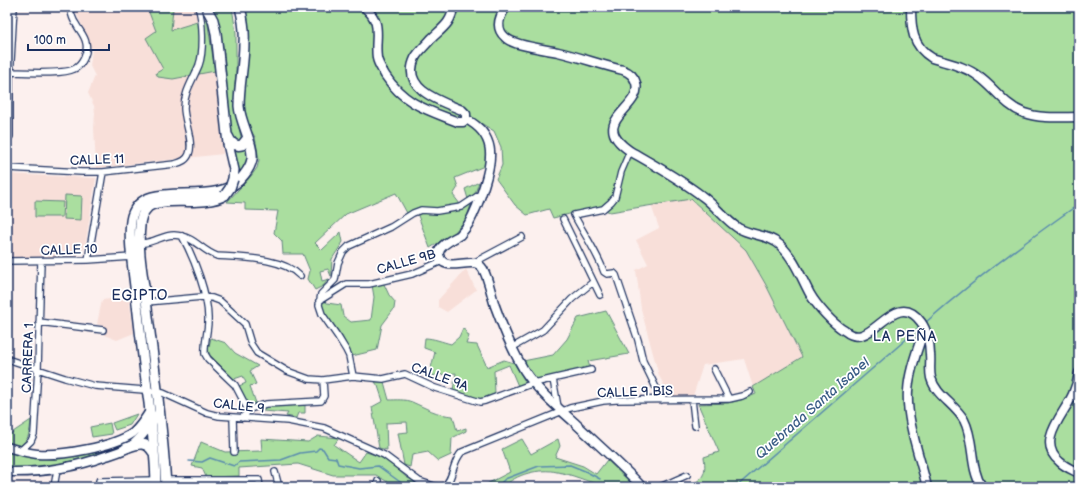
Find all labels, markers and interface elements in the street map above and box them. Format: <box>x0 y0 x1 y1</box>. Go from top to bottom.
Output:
scale bar <box>28 26 109 52</box>
text: 100 m <box>34 33 66 48</box>
street label: CALLE 11 <box>70 151 124 169</box>
street label: CALLE 10 <box>40 241 98 259</box>
street label: CALLE 9B <box>375 246 438 278</box>
district label: EGIPTO <box>112 287 168 304</box>
street label: CARRERA 1 <box>19 323 37 393</box>
district label: LA PEÑA <box>873 327 937 345</box>
water label: Quebrada Santa Isabel <box>752 354 874 463</box>
street label: CALLE 9A <box>409 359 470 395</box>
street label: CALLE 9 BIS <box>597 383 673 401</box>
street label: CALLE 9 <box>212 395 265 417</box>

